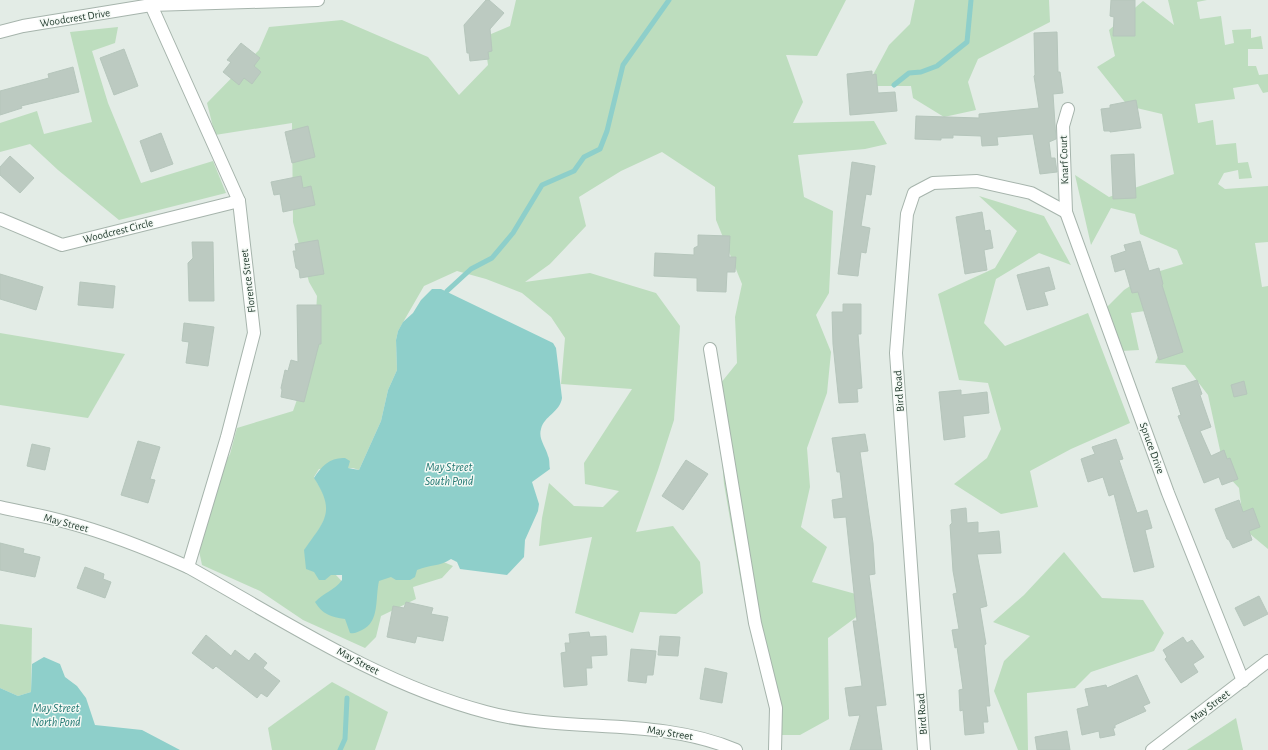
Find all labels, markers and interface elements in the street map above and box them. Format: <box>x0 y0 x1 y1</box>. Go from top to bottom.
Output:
street label: Woodcrest Drive <box>39 7 111 29</box>
street label: Knarf Court <box>1058 135 1070 185</box>
street label: Woodcrest Circle <box>82 217 154 245</box>
street label: Florence Street <box>239 248 257 313</box>
street label: Bird Road <box>892 370 906 412</box>
street label: Spruce Drive <box>1138 421 1166 475</box>
water label: May Street South Pond <box>425 461 474 487</box>
street label: May Street <box>42 512 90 534</box>
street label: May Street <box>335 645 381 677</box>
street label: May Street <box>1188 687 1232 724</box>
street label: Bird Road <box>915 693 929 735</box>
water label: May Street North Pond <box>31 702 81 728</box>
street label: May Street <box>646 724 694 742</box>

